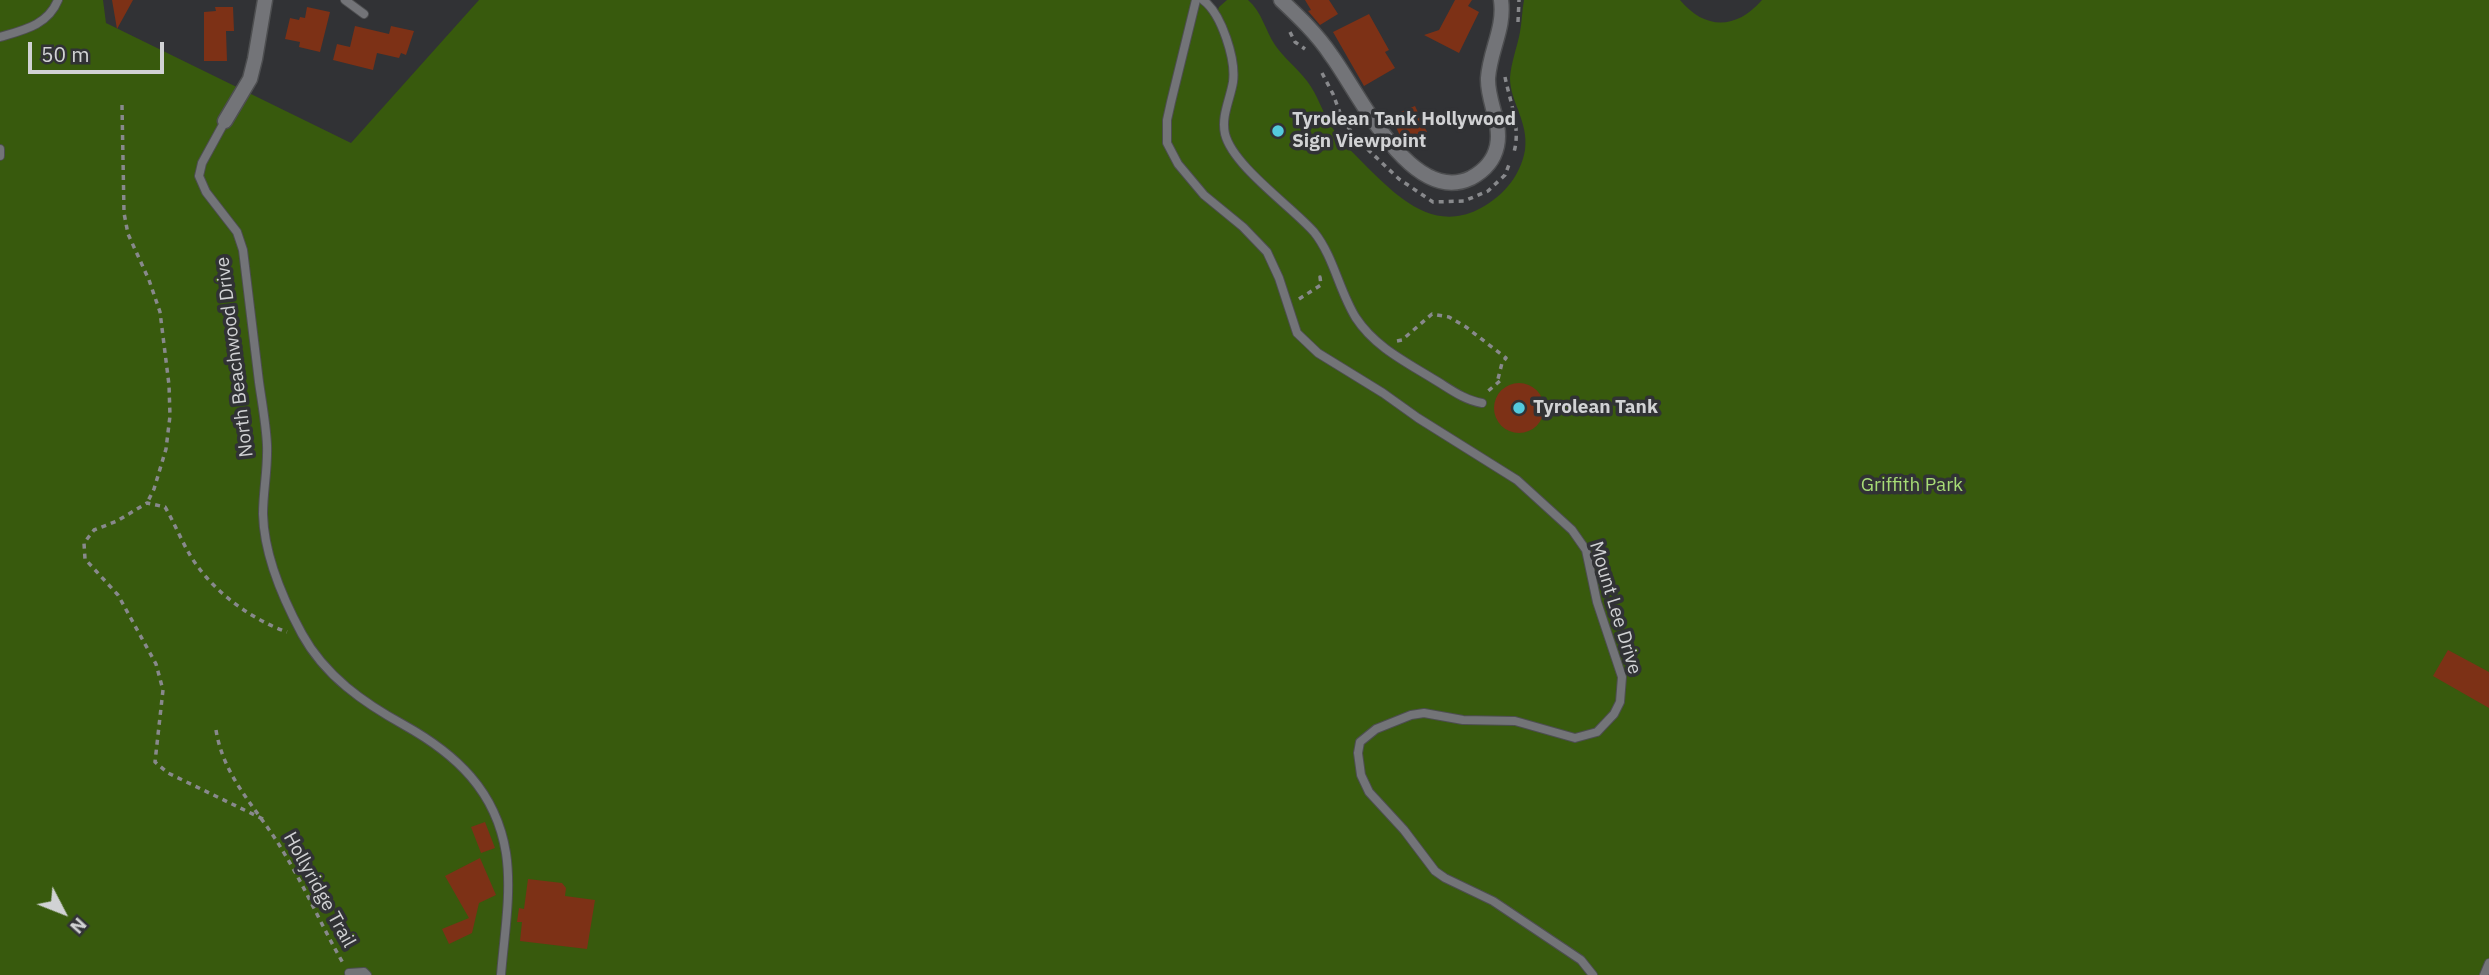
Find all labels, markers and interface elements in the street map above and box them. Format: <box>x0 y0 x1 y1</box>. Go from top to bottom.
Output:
scale bar <box>32 28 168 72</box>
text: 50 m <box>41 40 90 68</box>
place label: Tyrolean Tank Hollywood Sign Viewpoint <box>1292 109 1516 153</box>
marker: Tyrolean Tank Hollywood Sign Viewpoint <box>1270 123 1286 139</box>
street label: North Beachwood Drive <box>211 256 259 458</box>
place label: Tyrolean Tank <box>1533 397 1658 419</box>
marker: Tyrolean Tank <box>1511 400 1527 416</box>
park label: Griffith Park <box>1861 475 1963 497</box>
street label: Mount Lee Drive <box>1584 539 1646 677</box>
street label: Hollyridge Trail <box>278 828 360 952</box>
north arrow <box>28 877 98 947</box>
text: N <box>65 913 92 939</box>

